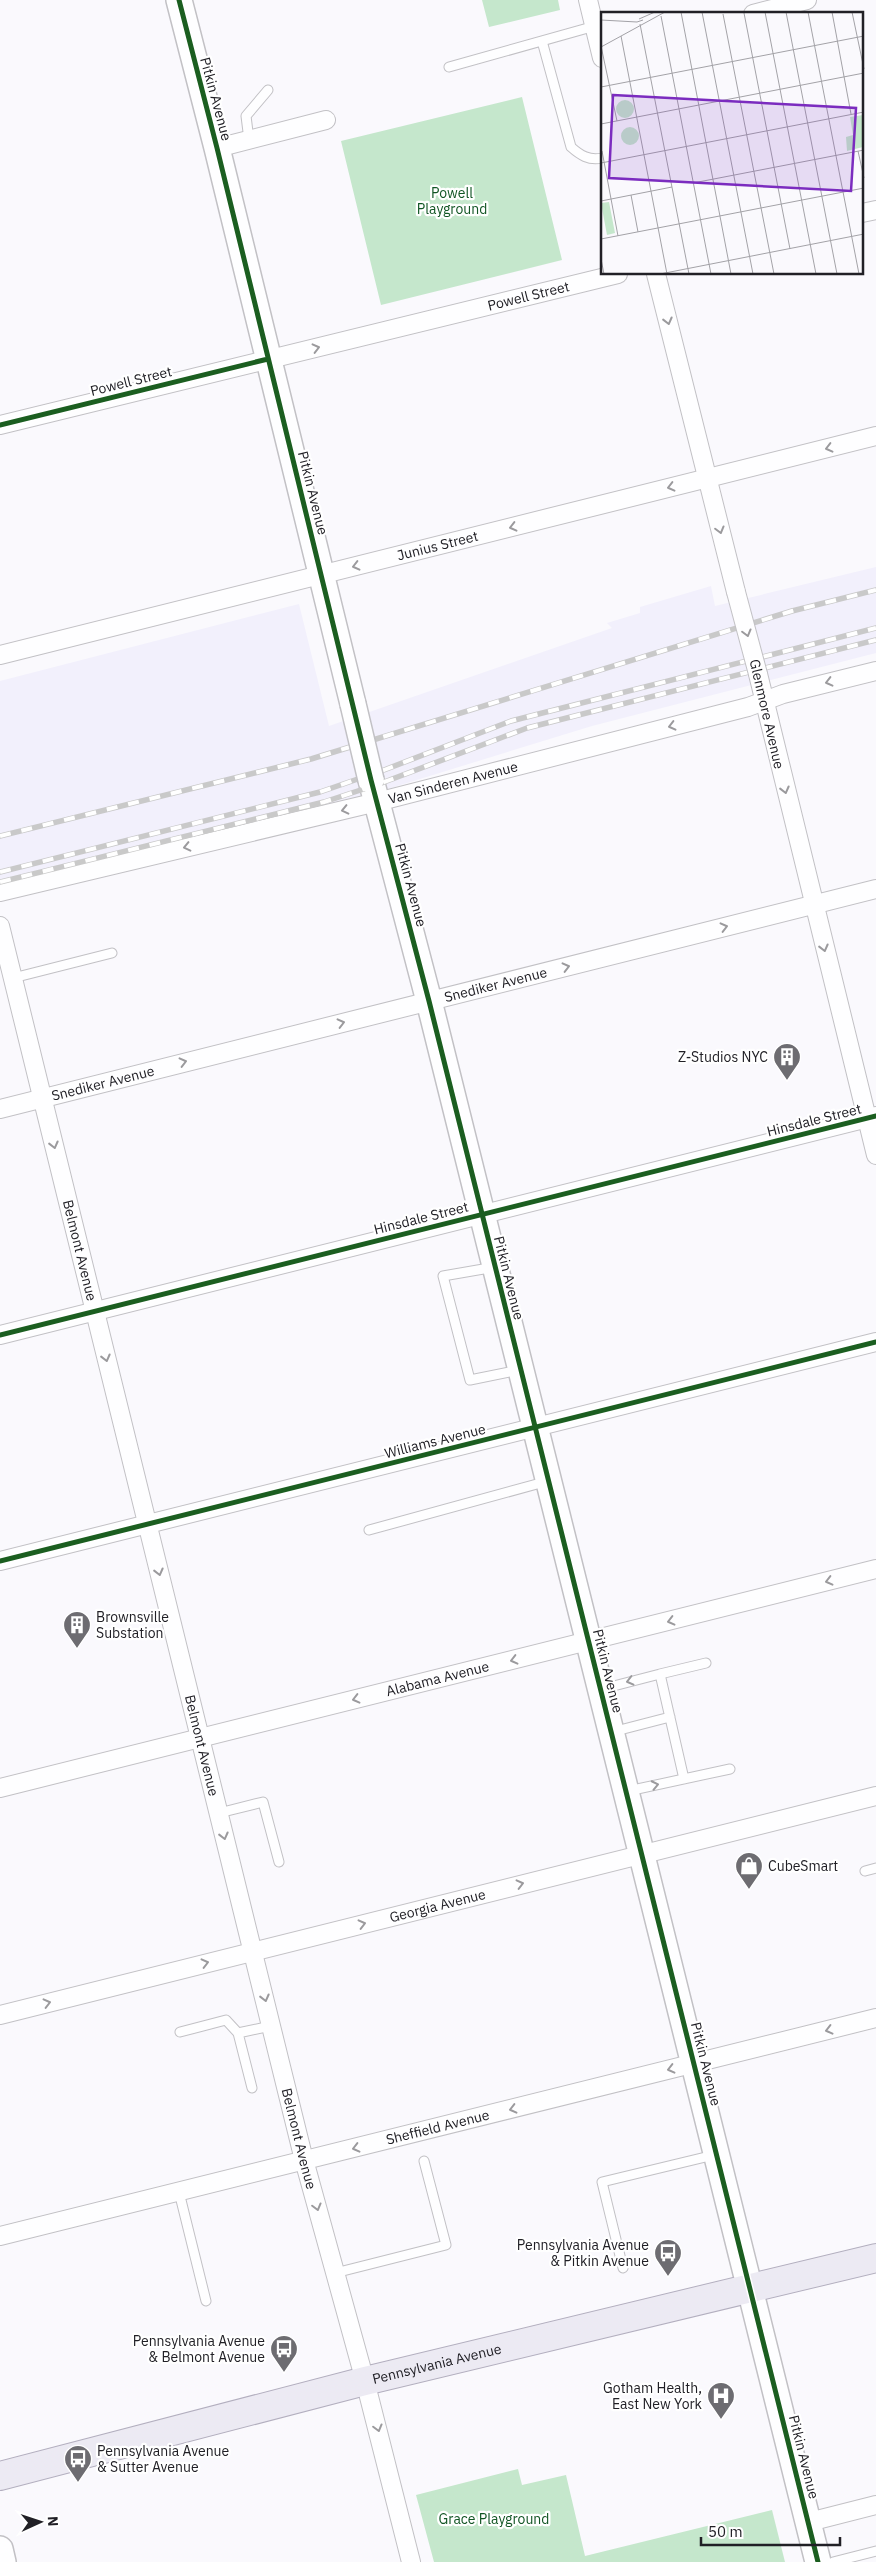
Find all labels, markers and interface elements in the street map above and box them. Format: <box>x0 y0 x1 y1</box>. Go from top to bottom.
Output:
inset map <box>601 12 864 275</box>
street label: Pitkin Avenue <box>196 55 236 143</box>
park label: Powell Playground <box>417 184 487 218</box>
street label: Powell Street <box>486 277 571 315</box>
one-way arrow <box>662 317 673 326</box>
one-way arrow <box>311 343 320 354</box>
street label: Powell Street <box>88 362 174 400</box>
one-way arrow <box>825 442 833 452</box>
street label: Pitkin Avenue <box>294 449 332 537</box>
one-way arrow <box>667 481 676 492</box>
one-way arrow <box>509 521 518 532</box>
one-way arrow <box>714 525 725 534</box>
street label: Junius Street <box>395 527 480 564</box>
one-way arrow <box>351 560 360 571</box>
one-way arrow <box>741 629 752 638</box>
street label: Glenmore Avenue <box>746 657 788 771</box>
one-way arrow <box>825 677 833 687</box>
one-way arrow <box>668 720 677 731</box>
street label: Van Sinderen Avenue <box>386 757 520 808</box>
one-way arrow <box>779 785 790 794</box>
one-way arrow <box>342 804 350 814</box>
one-way arrow <box>183 841 192 852</box>
street label: Pitkin Avenue <box>391 841 431 929</box>
one-way arrow <box>719 922 728 933</box>
one-way arrow <box>818 943 829 952</box>
one-way arrow <box>562 962 570 972</box>
street label: Snediker Avenue <box>442 963 549 1006</box>
one-way arrow <box>336 1018 345 1029</box>
building icon: Z-Studios NYC <box>772 1042 802 1081</box>
place label: Z-Studios NYC <box>678 1048 768 1066</box>
one-way arrow <box>178 1057 187 1068</box>
street label: Snediker Avenue <box>49 1062 156 1105</box>
street label: Hinsdale Street <box>765 1100 863 1140</box>
one-way arrow <box>48 1140 59 1149</box>
street label: Belmont Avenue <box>59 1198 101 1303</box>
street label: Hinsdale Street <box>372 1198 470 1238</box>
street label: Pitkin Avenue <box>490 1234 528 1322</box>
one-way arrow <box>101 1354 111 1362</box>
street label: Williams Avenue <box>383 1420 488 1462</box>
one-way arrow <box>153 1567 164 1576</box>
one-way arrow <box>824 1575 833 1586</box>
place label: Brownsville Substation <box>96 1608 169 1642</box>
building icon: Brownsville Substation <box>62 1610 92 1649</box>
one-way arrow <box>667 1615 676 1626</box>
street label: Pitkin Avenue <box>589 1627 627 1715</box>
one-way arrow <box>509 1654 518 1665</box>
street label: Alabama Avenue <box>384 1657 491 1700</box>
one-way arrow <box>627 1676 635 1686</box>
street label: Belmont Avenue <box>181 1693 223 1798</box>
one-way arrow <box>352 1694 360 1704</box>
one-way arrow <box>651 1780 660 1791</box>
one-way arrow <box>219 1832 229 1840</box>
shop icon: CubeSmart <box>734 1851 764 1890</box>
place label: CubeSmart <box>768 1857 838 1875</box>
one-way arrow <box>516 1880 524 1890</box>
street label: Georgia Avenue <box>388 1885 488 1926</box>
one-way arrow <box>358 1919 367 1930</box>
one-way arrow <box>200 1958 209 1969</box>
one-way arrow <box>259 1994 269 2002</box>
one-way arrow <box>43 1998 52 2009</box>
street label: Pitkin Avenue <box>687 2020 725 2108</box>
one-way arrow <box>824 2024 833 2035</box>
one-way arrow <box>668 2064 676 2074</box>
street label: Belmont Avenue <box>278 2086 321 2192</box>
one-way arrow <box>510 2103 518 2113</box>
street label: Sheffield Avenue <box>384 2105 492 2149</box>
one-way arrow <box>351 2142 360 2153</box>
one-way arrow <box>312 2203 322 2211</box>
place label: Pennsylvania Avenue & Pitkin Avenue <box>517 2236 649 2270</box>
bus stop icon: Pennsylvania Avenue & Pitkin Avenue <box>653 2238 683 2277</box>
place label: Pennsylvania Avenue & Belmont Avenue <box>133 2332 265 2366</box>
bus stop icon: Pennsylvania Avenue & Belmont Avenue <box>269 2334 299 2373</box>
street label: Pennsylvania Avenue <box>370 2339 504 2388</box>
place label: Gotham Health, East New York <box>603 2379 703 2413</box>
hospital icon: Gotham Health, East New York <box>706 2381 736 2420</box>
street label: Pitkin Avenue <box>785 2413 823 2501</box>
one-way arrow <box>372 2424 382 2432</box>
place label: Pennsylvania Avenue & Sutter Avenue <box>97 2442 230 2476</box>
bus stop icon: Pennsylvania Avenue & Sutter Avenue <box>63 2444 93 2483</box>
north arrow <box>15 2497 65 2547</box>
park label: Grace Playground <box>439 2510 549 2528</box>
scale bar <box>701 2514 840 2546</box>
text: N <box>44 2516 62 2527</box>
text: 50 m <box>708 2522 743 2541</box>

